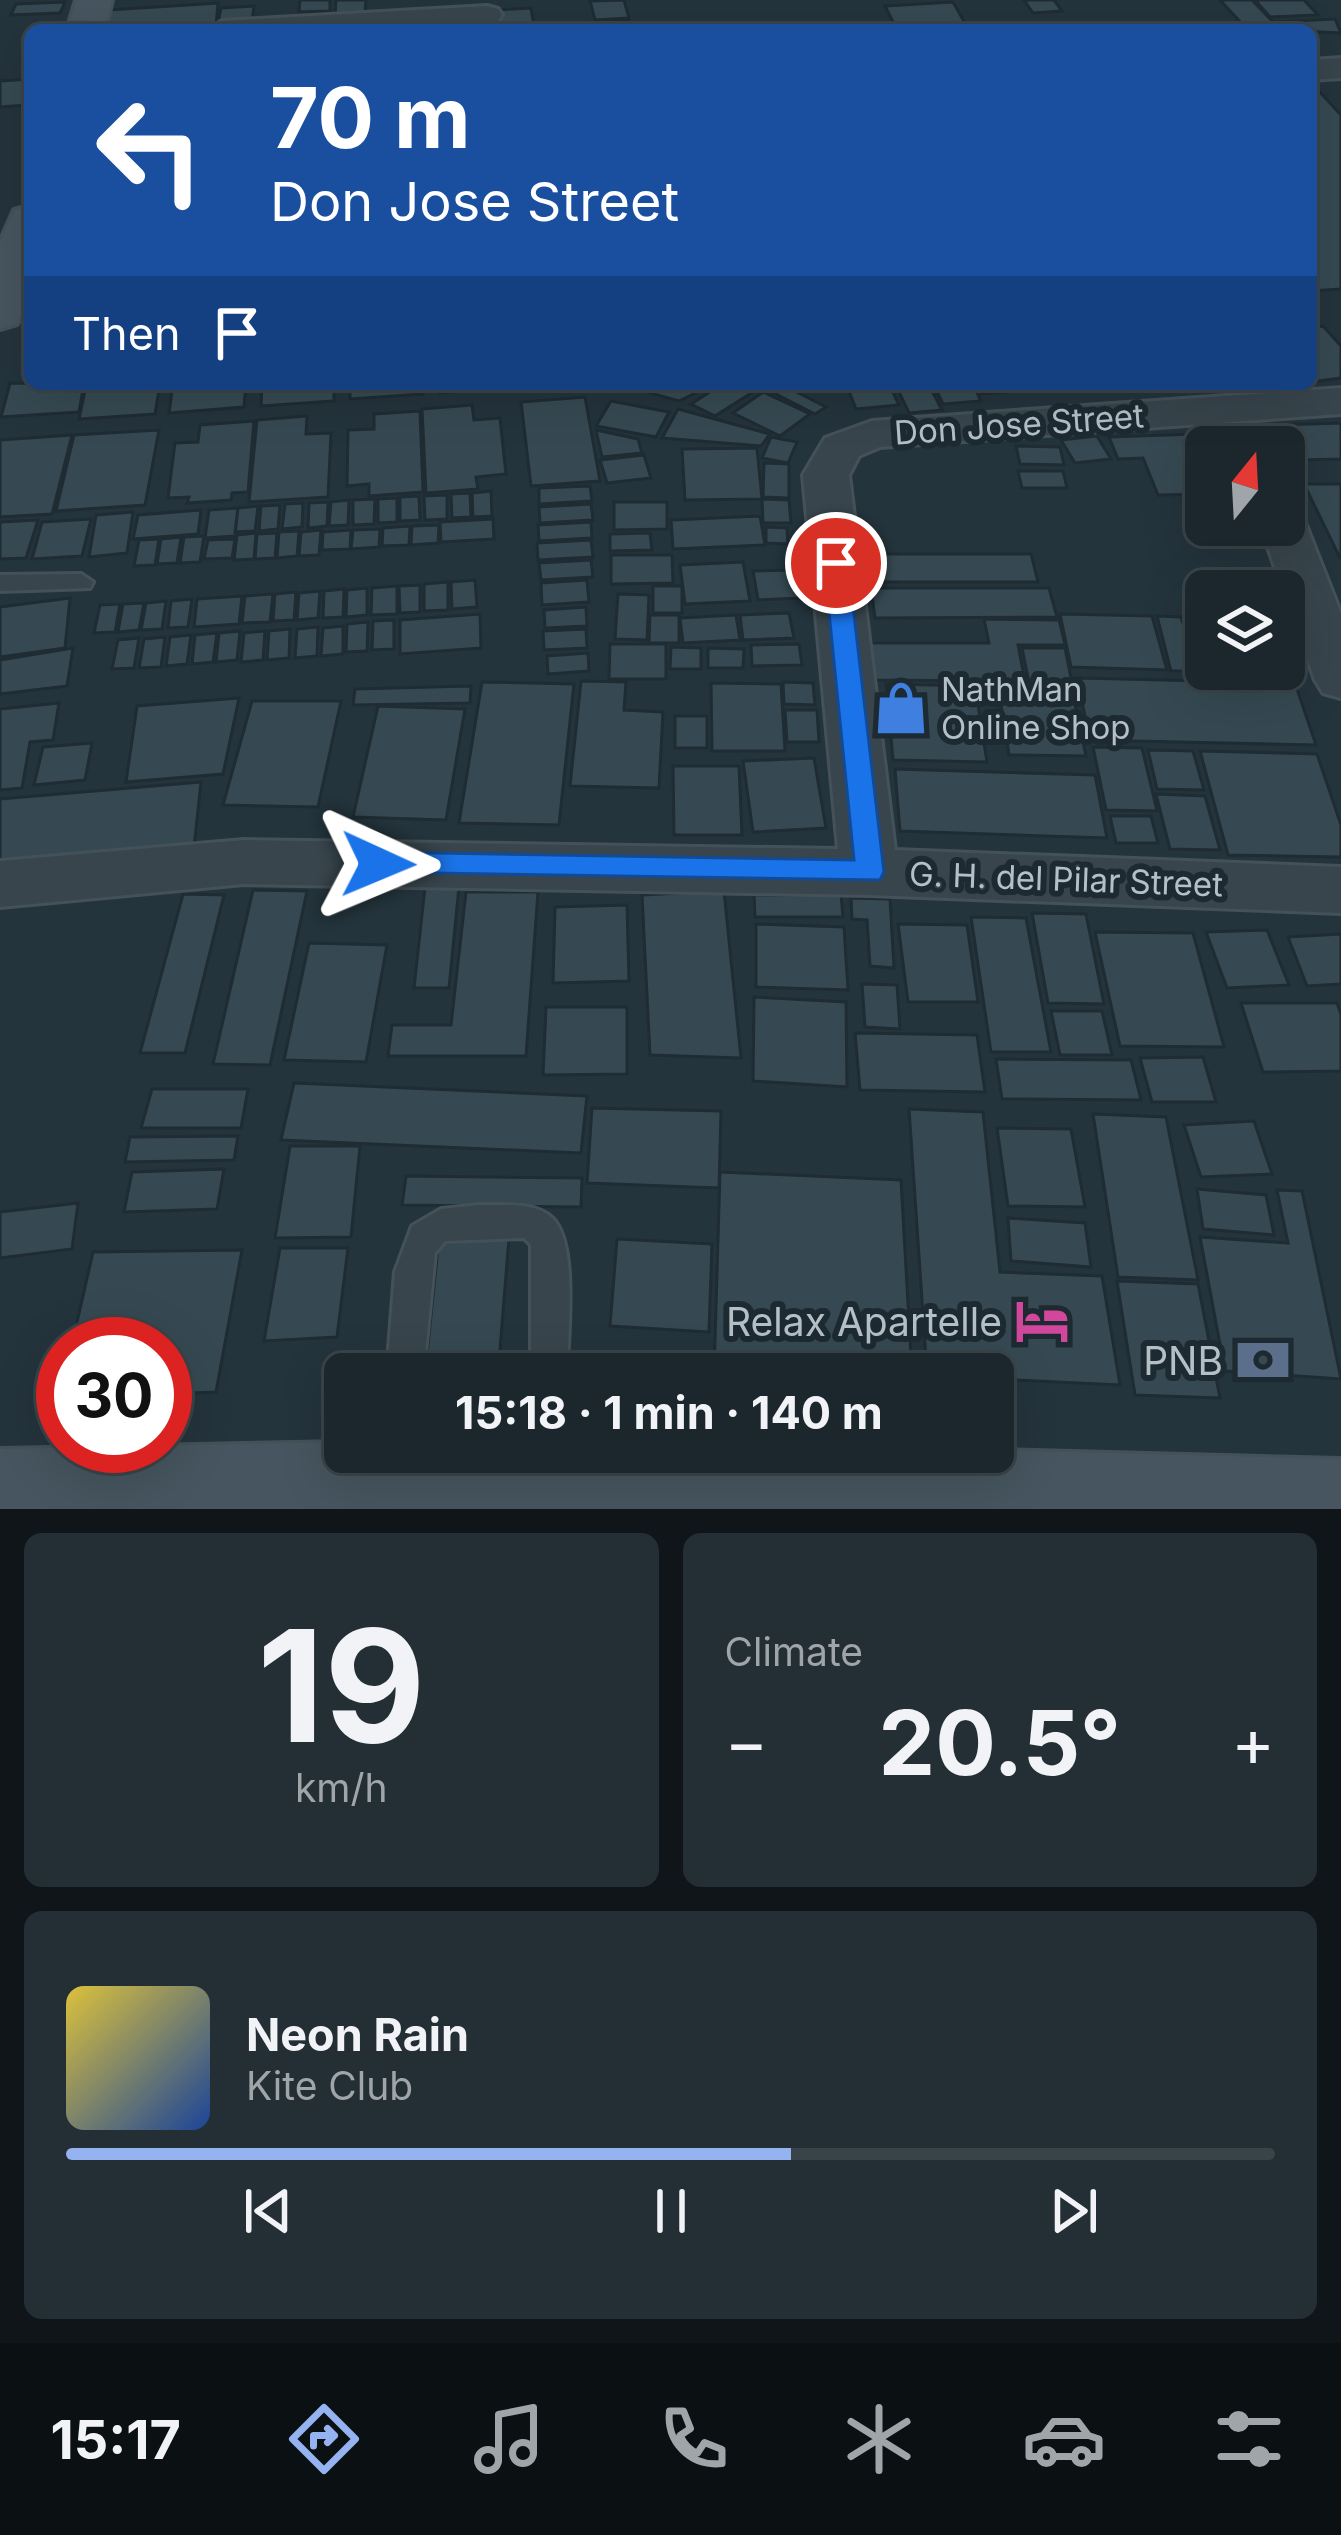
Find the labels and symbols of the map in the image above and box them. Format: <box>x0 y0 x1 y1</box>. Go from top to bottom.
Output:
street label: Don Jose Street <box>893 395 1145 453</box>
north arrow <box>1185 426 1305 546</box>
pin <box>785 512 887 614</box>
place label: NathMan Online Shop <box>941 669 1130 747</box>
shop icon: NathMan Online Shop <box>872 679 930 737</box>
position arrow <box>315 801 441 927</box>
street label: G. H. del Pilar Street <box>908 854 1224 904</box>
hotel icon: Relax Apartelle <box>1013 1292 1071 1350</box>
place label: Relax Apartelle <box>726 1298 1002 1345</box>
speed limit sign: 30 <box>36 1317 192 1473</box>
bank icon: PNB <box>1234 1331 1292 1389</box>
place label: PNB <box>1143 1337 1223 1384</box>

